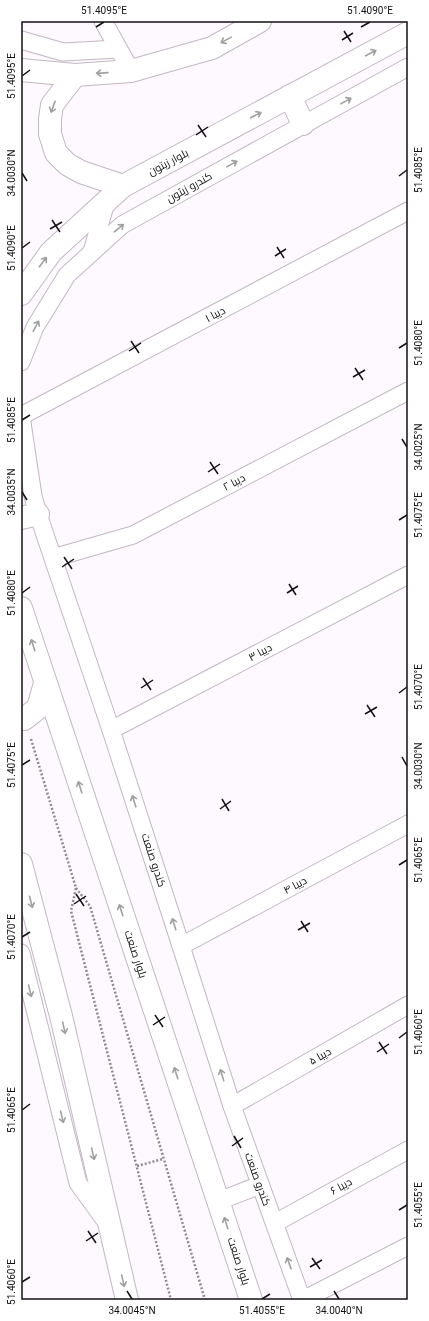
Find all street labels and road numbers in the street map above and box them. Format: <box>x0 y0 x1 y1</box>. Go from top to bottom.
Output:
street label: بلوار زیتون <box>146 146 191 179</box>
street label: کندرو زیتون <box>164 169 215 205</box>
street label: دیبا ۱ <box>203 304 228 325</box>
street label: دیبا ۲ <box>221 471 248 494</box>
street label: دیبا ۳ <box>246 641 274 664</box>
street label: کندرو صنعت <box>139 832 168 889</box>
street label: دیبا ۴ <box>281 874 309 897</box>
street label: بلوار صنعت <box>122 929 149 980</box>
street label: دیبا ۵ <box>307 1045 334 1068</box>
street label: کندرو صنعت <box>242 1151 273 1208</box>
street label: دیبا ۶ <box>328 1175 354 1198</box>
street label: بلوار صنعت <box>225 1236 252 1287</box>

